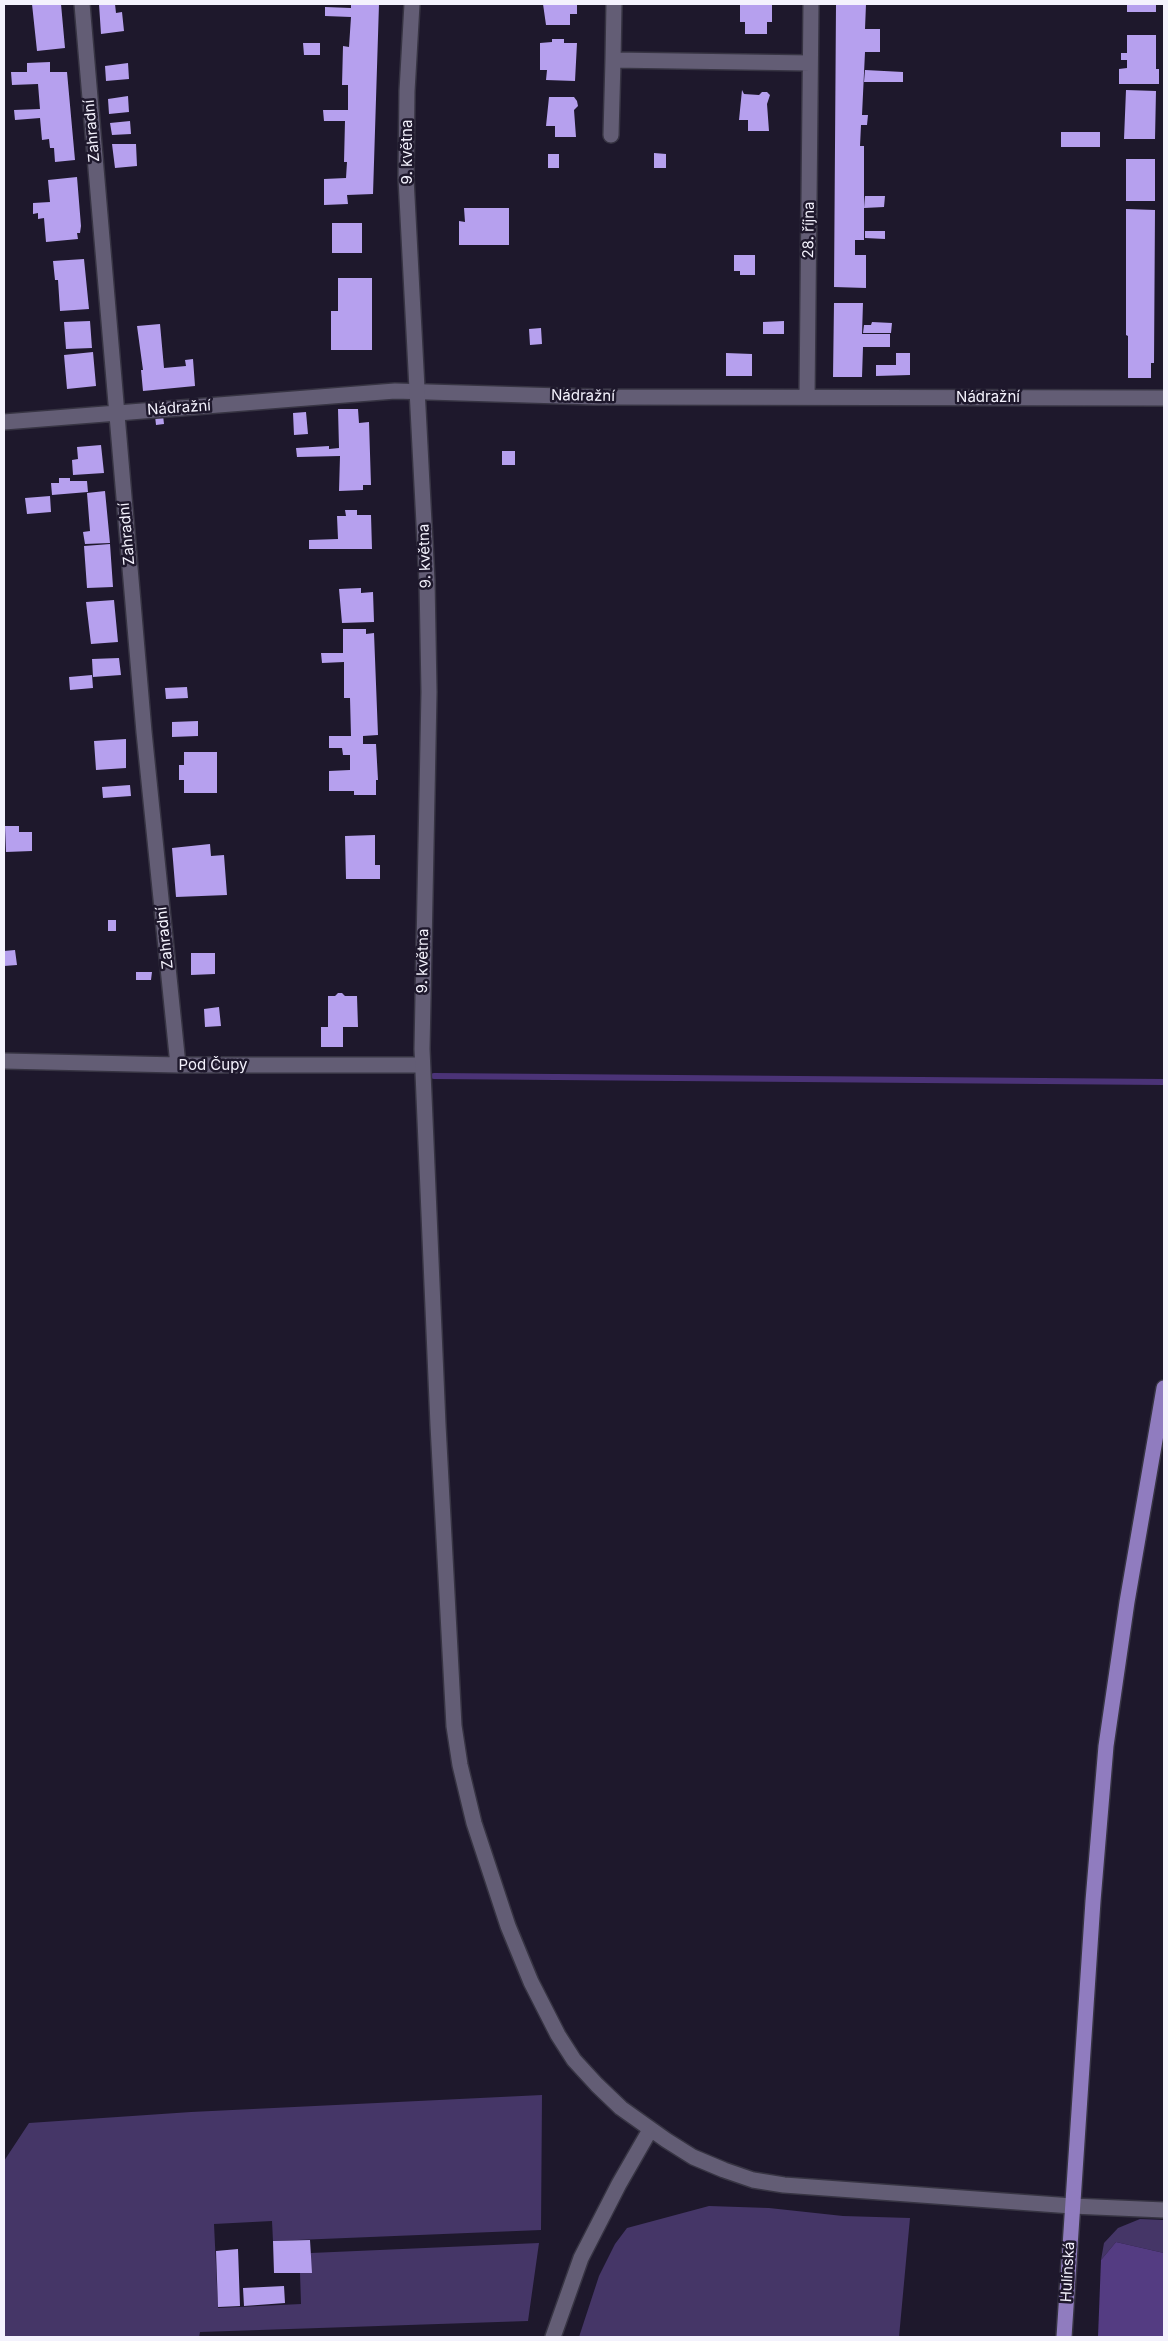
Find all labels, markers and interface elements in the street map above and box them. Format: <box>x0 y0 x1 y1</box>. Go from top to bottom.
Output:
street label: Zahradní <box>80 99 104 163</box>
street label: 9. května <box>398 120 416 184</box>
street label: 28. října <box>800 201 818 259</box>
street label: Nádražní <box>551 386 615 406</box>
street label: Nádražní <box>956 388 1020 406</box>
street label: Nádražní <box>147 397 211 419</box>
street label: Zahradní <box>115 502 139 566</box>
street label: 9. května <box>415 523 435 589</box>
street label: Zahradní <box>153 906 177 970</box>
street label: 9. května <box>413 928 433 994</box>
street label: Pod Čupy <box>178 1056 248 1074</box>
street label: Hulínská <box>1057 2241 1079 2303</box>

